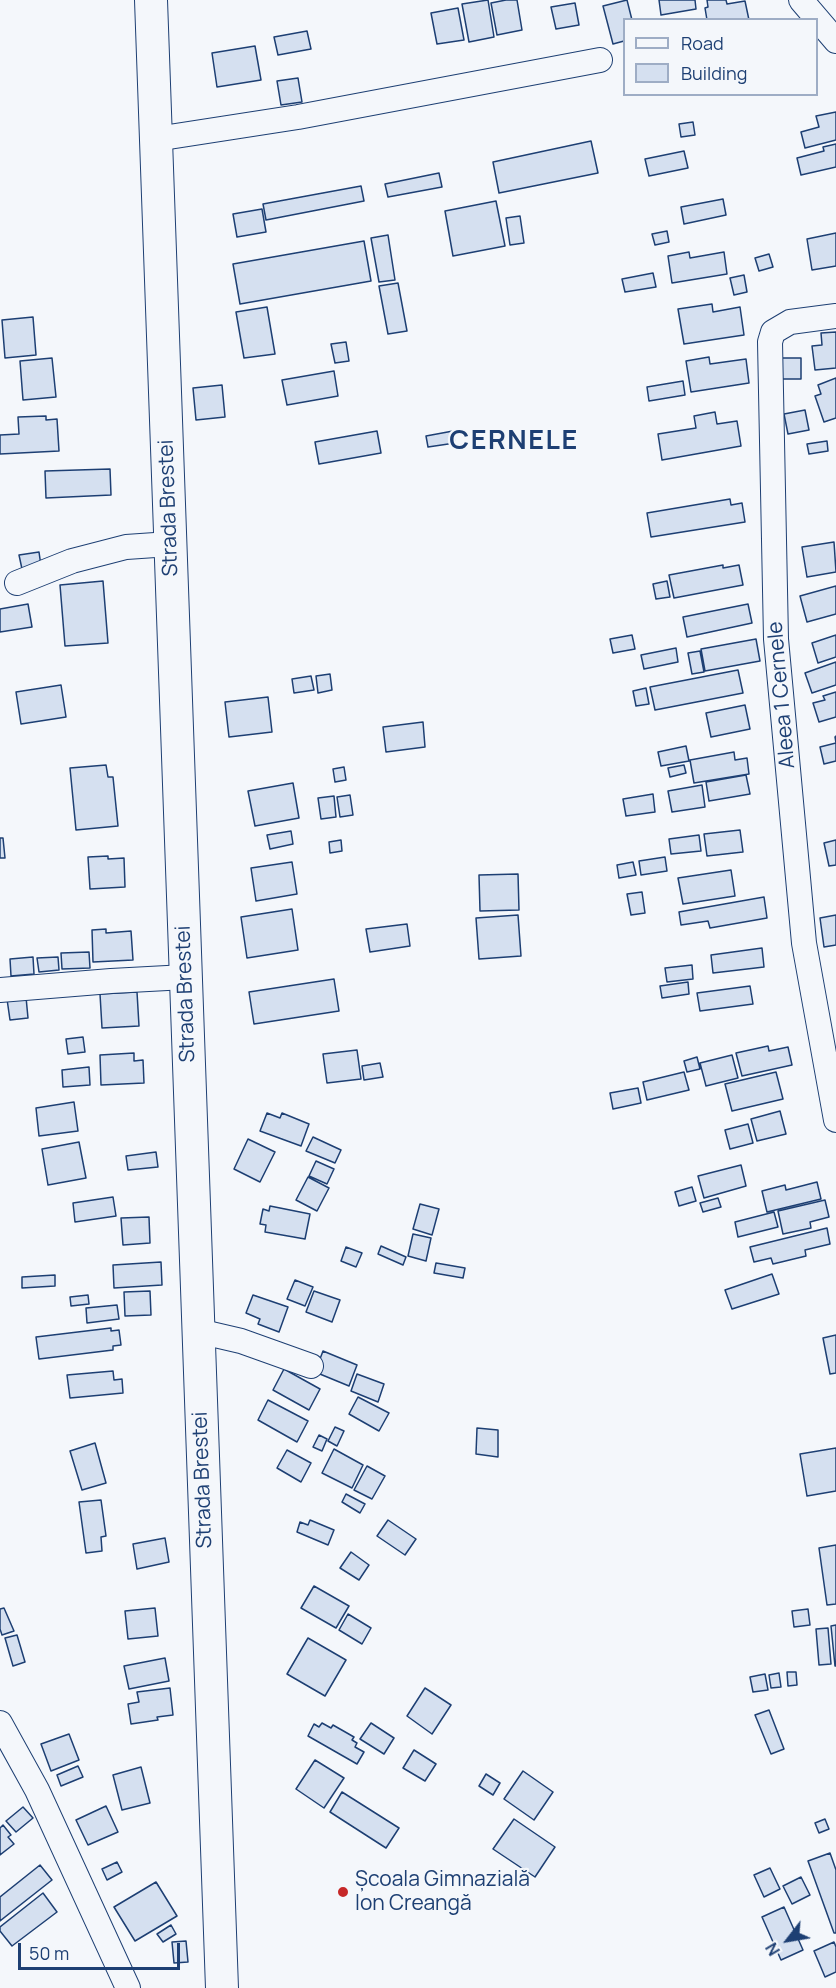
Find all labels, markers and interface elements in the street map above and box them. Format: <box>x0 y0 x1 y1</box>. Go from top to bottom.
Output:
legend <box>623 18 818 96</box>
text: Road <box>681 31 724 55</box>
text: Building <box>681 61 747 85</box>
district label: CERNELE <box>449 425 579 457</box>
street label: Strada Brestei <box>154 439 184 577</box>
street label: Aleea 1 Cernele <box>763 620 801 770</box>
street label: Strada Brestei <box>171 925 201 1063</box>
street label: Strada Brestei <box>188 1411 218 1549</box>
place label: Școala Gimnazială Ion Creangă <box>355 1867 530 1917</box>
marker: Școala Gimnazială Ion Creangă <box>336 1885 350 1899</box>
north arrow <box>758 1910 818 1970</box>
scale bar <box>21 1931 183 1969</box>
text: N <box>760 1939 785 1960</box>
text: 50 m <box>29 1941 69 1965</box>

